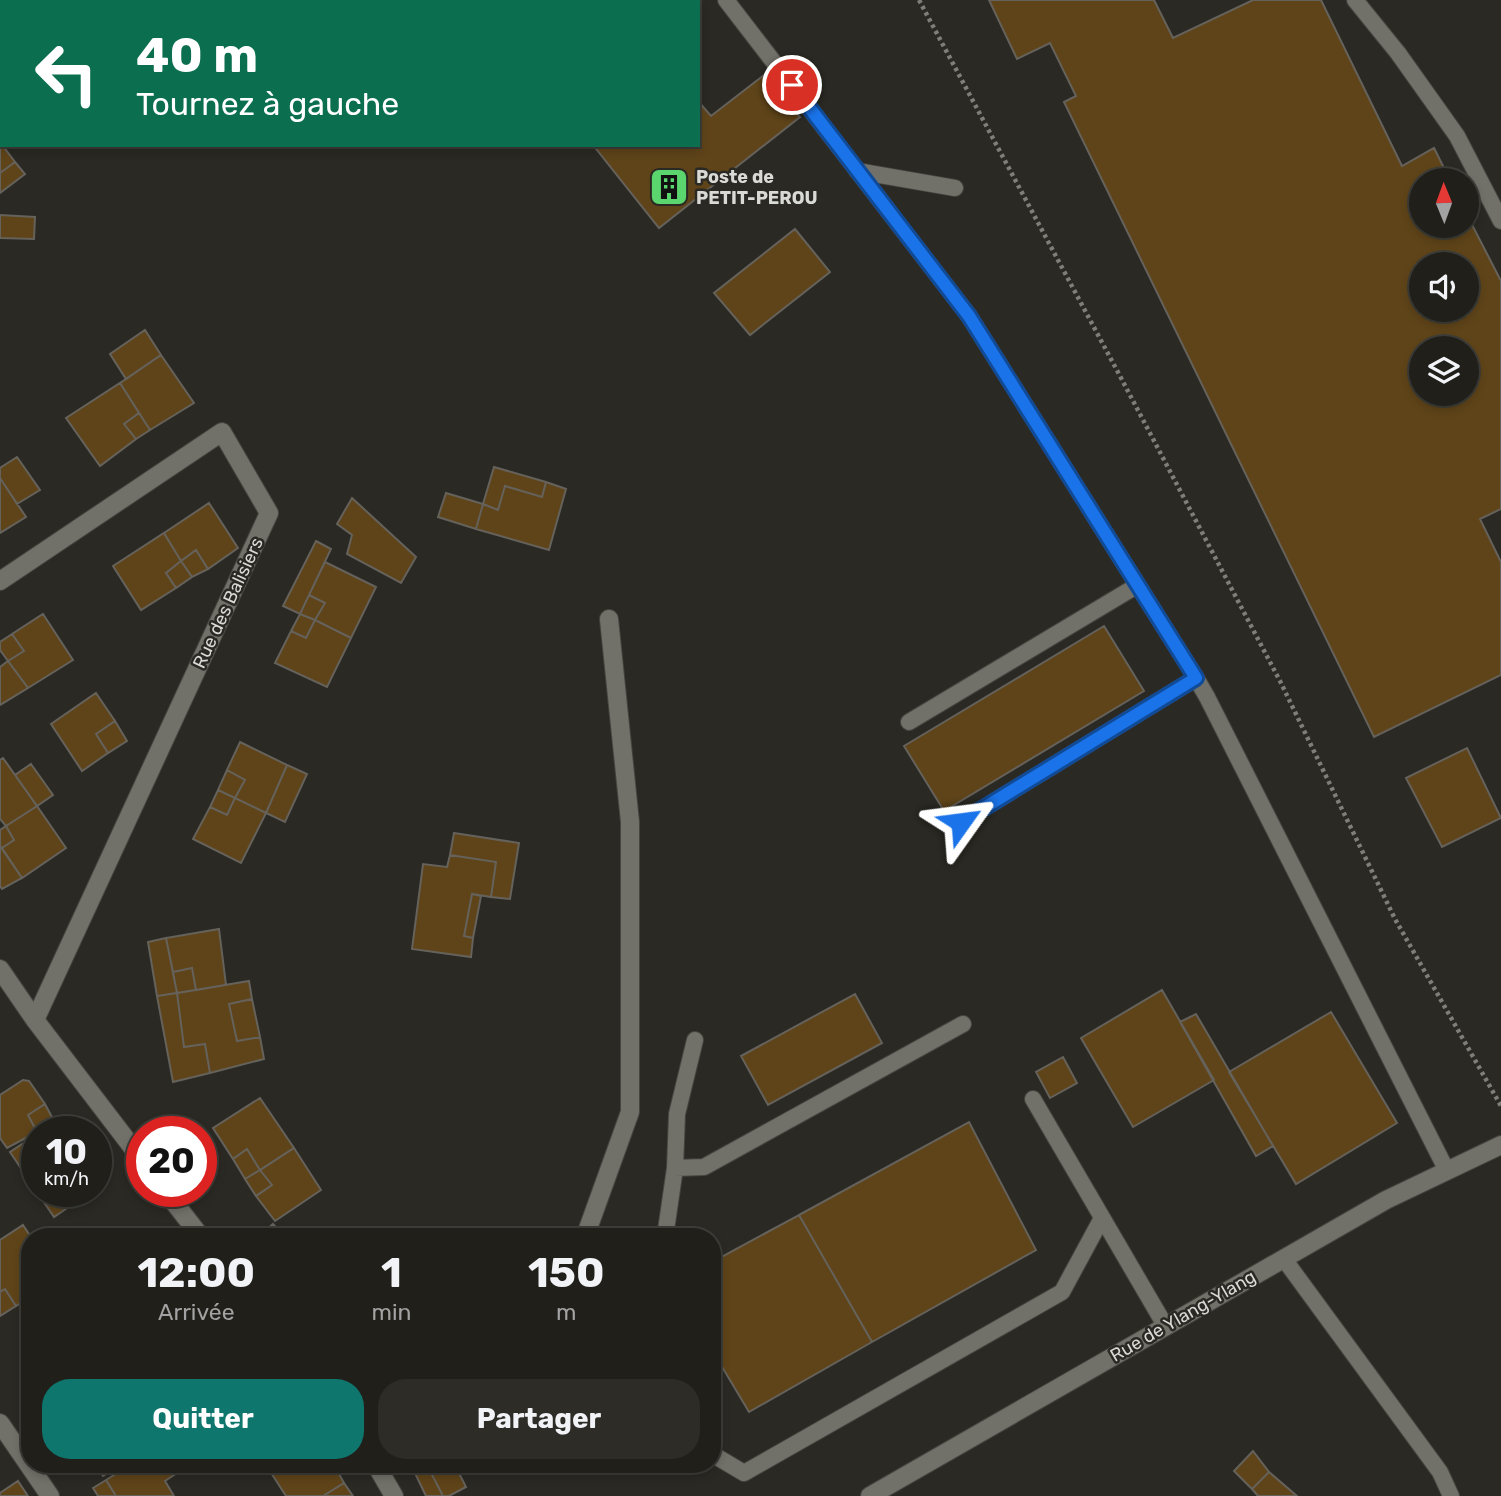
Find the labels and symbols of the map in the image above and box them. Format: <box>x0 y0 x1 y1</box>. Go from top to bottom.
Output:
pin <box>762 55 822 115</box>
building icon: Poste de PETIT-PEROU <box>648 166 690 208</box>
place label: Poste de PETIT-PEROU <box>696 166 818 209</box>
north arrow <box>1409 168 1479 238</box>
street label: Rue des Balisiers <box>188 534 268 672</box>
position arrow <box>924 785 998 859</box>
speed limit sign: 20 <box>126 1116 217 1207</box>
street label: Rue de Ylang-Ylang <box>1106 1265 1260 1367</box>

